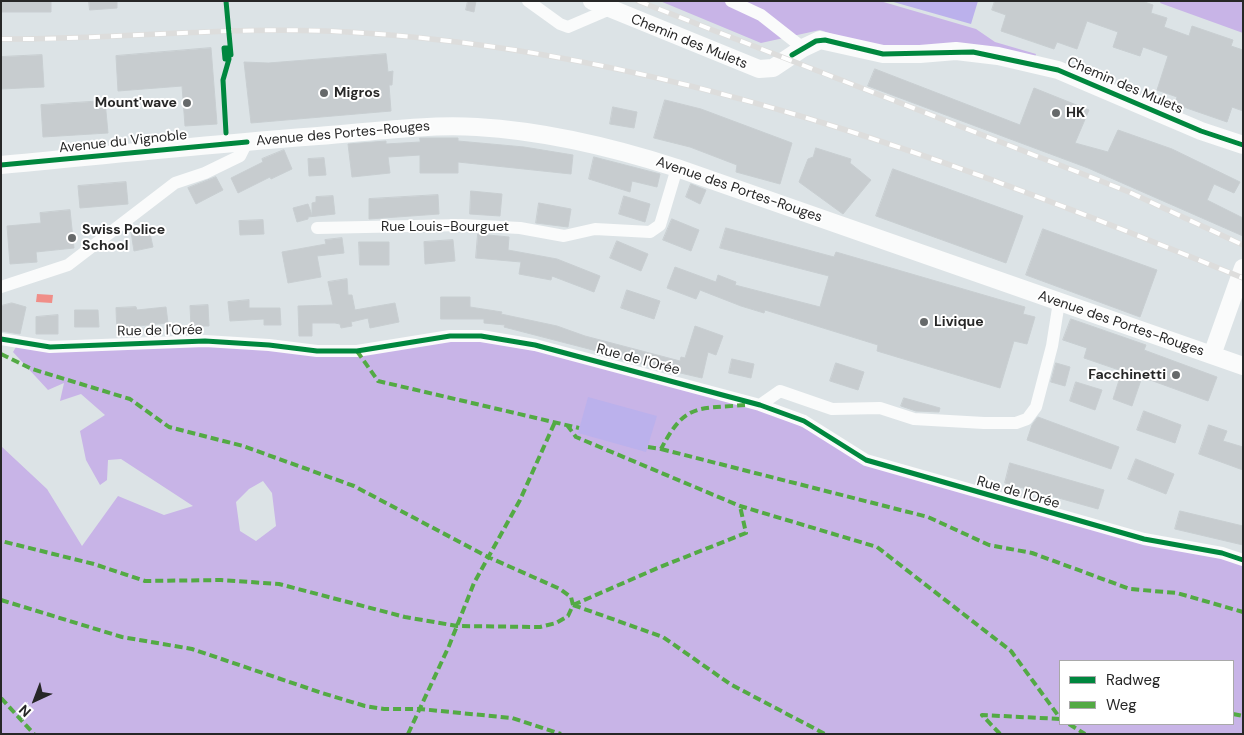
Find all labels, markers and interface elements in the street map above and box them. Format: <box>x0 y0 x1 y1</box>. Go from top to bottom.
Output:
street label: Chemin des Mulets <box>628 11 750 73</box>
street label: Chemin des Mulets <box>1065 54 1185 118</box>
place label: Migros <box>334 85 380 101</box>
marker: Migros <box>318 87 330 99</box>
place label: Mount'wave <box>95 95 177 111</box>
marker: Mount'wave <box>181 97 193 109</box>
place label: HK <box>1066 105 1085 121</box>
marker: HK <box>1050 107 1062 119</box>
street label: Avenue des Portes-Rouges <box>255 118 431 150</box>
street label: Avenue du Vignoble <box>58 127 188 157</box>
street label: Avenue des Portes-Rouges <box>654 154 824 226</box>
street label: Rue Louis-Bourguet <box>381 219 509 235</box>
place label: Swiss Police School <box>82 222 165 254</box>
marker: Swiss Police School <box>66 232 78 244</box>
street label: Avenue des Portes-Rouges <box>1036 288 1206 360</box>
place label: Livique <box>934 314 984 330</box>
marker: Livique <box>918 316 930 328</box>
street label: Rue de l'Orée <box>117 322 203 340</box>
street label: Rue de l'Orée <box>595 341 681 379</box>
place label: Facchinetti <box>1088 367 1166 383</box>
marker: Facchinetti <box>1170 369 1182 381</box>
street label: Rue de l'Orée <box>975 473 1061 513</box>
legend <box>1059 660 1234 725</box>
text: Radweg <box>1106 670 1160 690</box>
north arrow <box>10 675 60 725</box>
text: Weg <box>1106 695 1137 715</box>
text: N <box>15 701 35 721</box>

